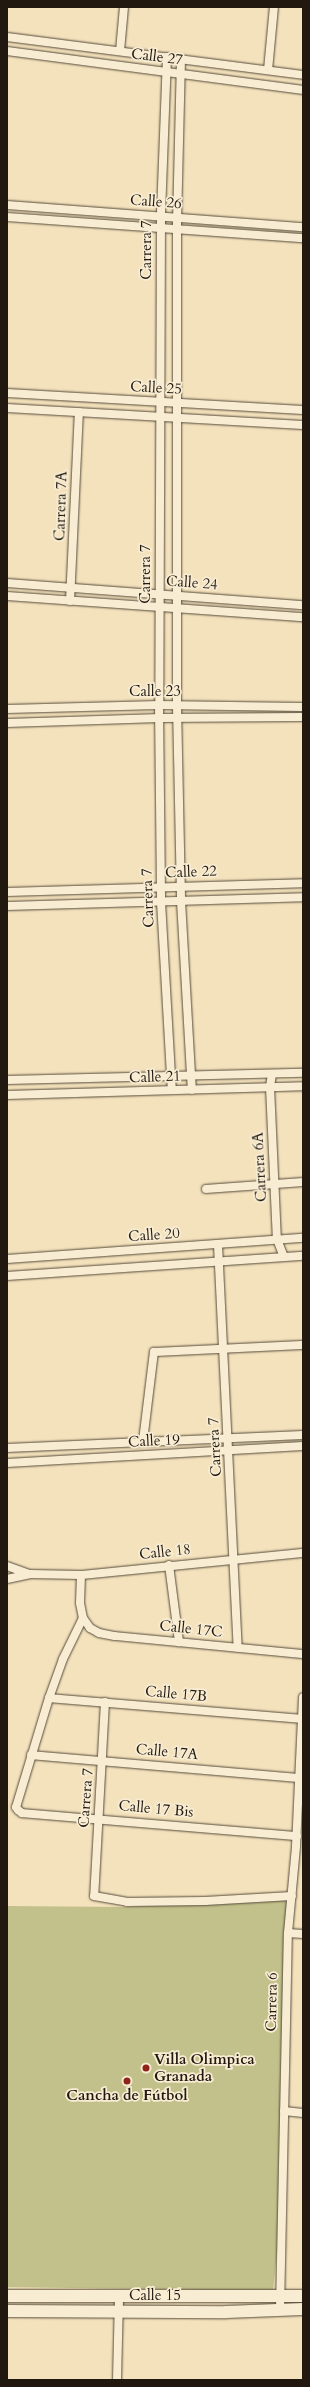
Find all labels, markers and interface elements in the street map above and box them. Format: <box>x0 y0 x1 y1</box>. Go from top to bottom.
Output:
street label: Calle 27 <box>130 45 184 69</box>
street label: Calle 26 <box>130 191 182 213</box>
street label: Carrera 7 <box>138 220 156 280</box>
street label: Calle 25 <box>130 378 182 398</box>
street label: Carrera 7A <box>51 471 71 541</box>
street label: Carrera 7 <box>137 544 155 604</box>
street label: Calle 24 <box>166 572 218 594</box>
street label: Calle 23 <box>129 683 181 701</box>
street label: Calle 22 <box>165 862 217 882</box>
street label: Carrera 7 <box>138 868 158 928</box>
street label: Calle 21 <box>129 1067 181 1087</box>
street label: Carrera 6A <box>249 1132 271 1202</box>
street label: Calle 20 <box>128 1224 180 1246</box>
street label: Carrera 7 <box>204 1417 226 1477</box>
street label: Calle 19 <box>128 1431 180 1451</box>
street label: Calle 18 <box>138 1540 192 1564</box>
street label: Calle 17C <box>159 1617 223 1641</box>
street label: Calle 17B <box>144 1682 208 1706</box>
street label: Calle 17A <box>135 1740 199 1764</box>
street label: Carrera 7 <box>75 1768 97 1828</box>
street label: Calle 17 Bis <box>118 1797 194 1821</box>
street label: Carrera 6 <box>262 1972 282 2032</box>
place label: Villa Olimpica Granada <box>154 2050 255 2085</box>
marker: Villa Olimpica Granada <box>141 2063 151 2073</box>
marker: Cancha de Fútbol <box>122 2076 132 2086</box>
place label: Cancha de Fútbol <box>66 2087 188 2105</box>
street label: Calle 15 <box>129 2287 181 2305</box>

